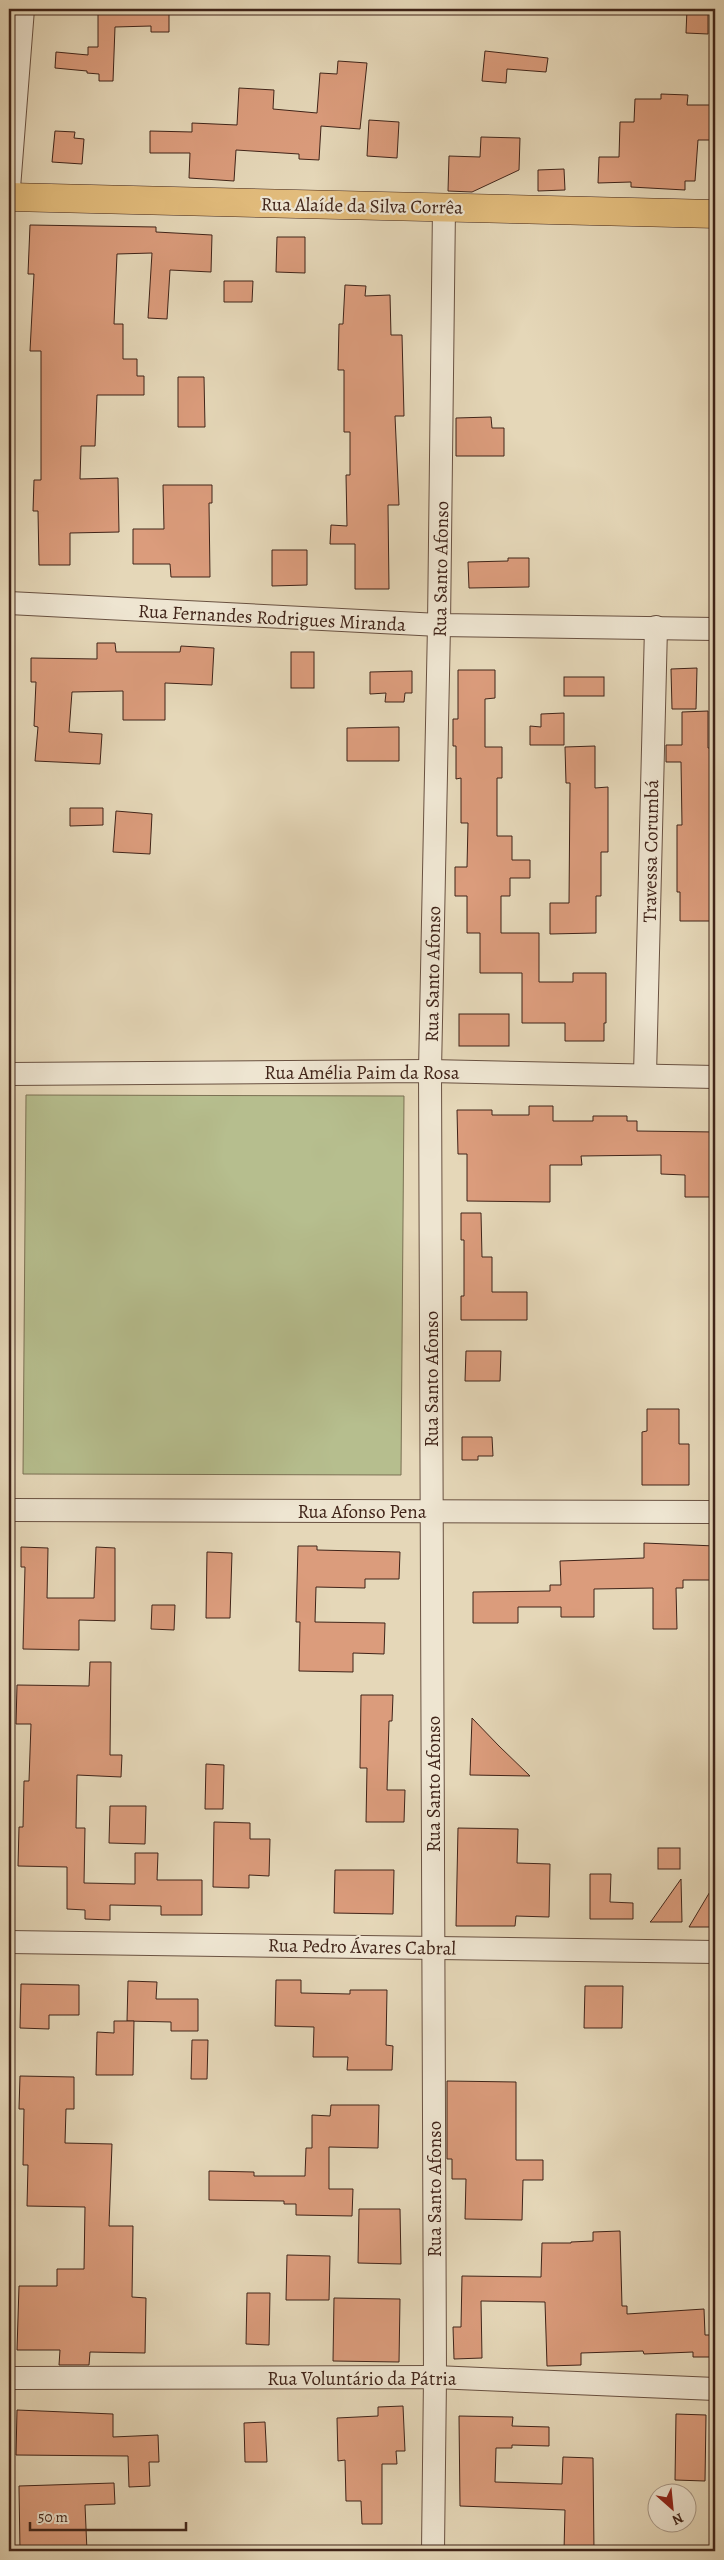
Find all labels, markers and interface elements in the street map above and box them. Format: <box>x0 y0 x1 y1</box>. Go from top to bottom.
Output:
street label: Rua Alaíde da Silva Corrêa <box>261 191 463 221</box>
street label: Rua Santo Afonso <box>427 501 455 637</box>
street label: Rua Fernandes Rodrigues Miranda <box>137 598 407 638</box>
street label: Travessa Corumbá <box>637 779 665 923</box>
street label: Rua Santo Afonso <box>419 906 447 1042</box>
street label: Rua Amélia Paim da Rosa <box>264 1060 460 1086</box>
street label: Rua Santo Afonso <box>419 1311 445 1447</box>
street label: Rua Afonso Pena <box>297 1499 427 1525</box>
street label: Rua Santo Afonso <box>421 1716 447 1852</box>
street label: Rua Pedro Ávares Cabral <box>268 1932 457 1962</box>
street label: Rua Santo Afonso <box>422 2121 448 2257</box>
street label: Rua Voluntário da Pátria <box>267 2366 457 2392</box>
north arrow <box>646 2482 696 2532</box>
scale bar <box>30 2500 186 2532</box>
text: 50 m <box>38 2507 68 2527</box>
text: N <box>669 2508 687 2530</box>

